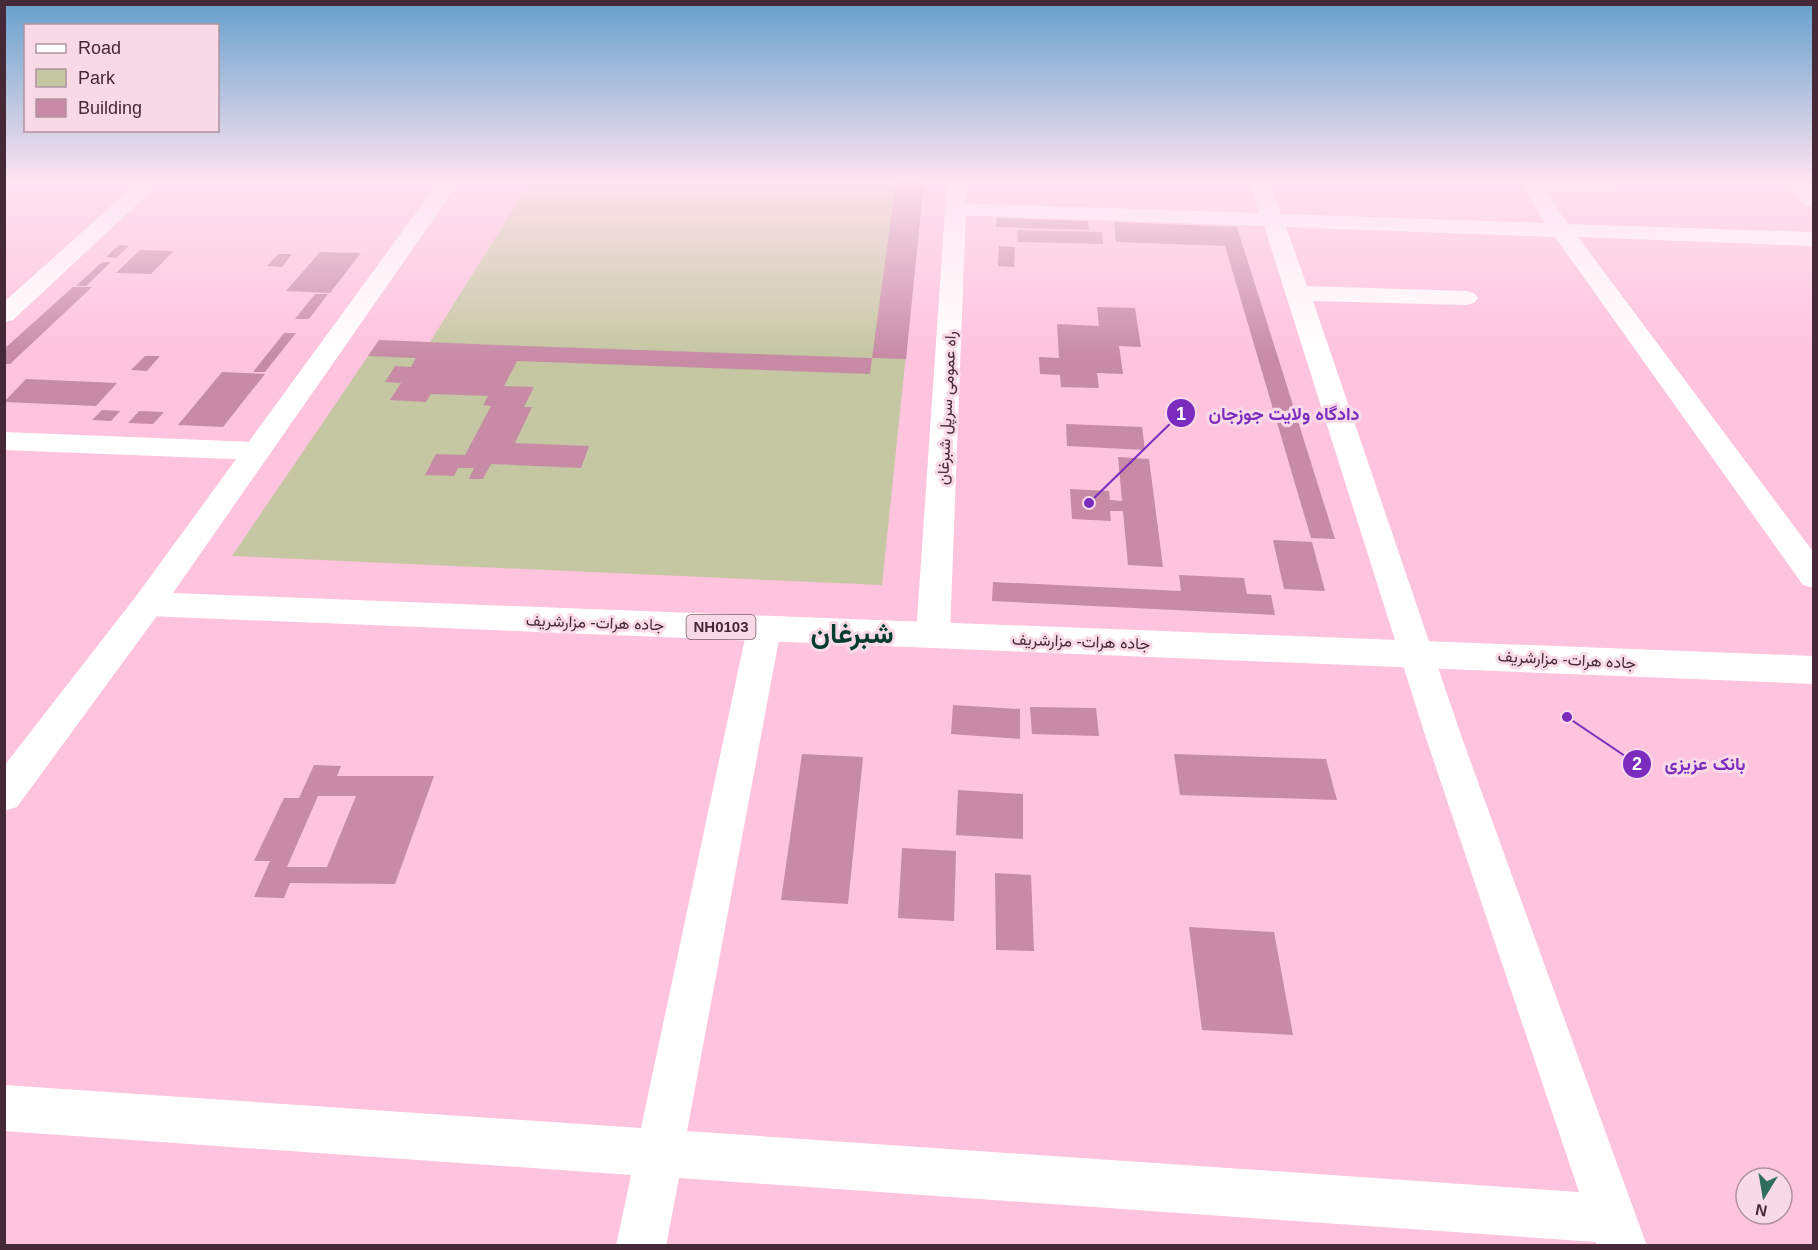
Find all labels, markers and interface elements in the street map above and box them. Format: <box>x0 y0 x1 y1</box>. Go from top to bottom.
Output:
legend <box>24 24 219 132</box>
text: Road <box>78 38 121 58</box>
text: Park <box>78 68 116 88</box>
text: Building <box>78 98 142 118</box>
street label: راه عمومی سرپل شبرغان <box>934 331 962 486</box>
callout: دادگاه ولایت جوزجان <box>1166 395 1371 431</box>
text: 1 <box>1176 404 1186 424</box>
text: دادگاه ولایت جوزجان <box>1208 404 1360 425</box>
street label: جاده هرات- مزارشریف <box>525 612 665 635</box>
road number: NH0103 <box>686 615 756 639</box>
district label: شبرغان <box>810 618 894 651</box>
street label: جاده هرات- مزارشریف <box>1011 631 1151 654</box>
street label: جاده هرات- مزارشریف <box>1497 647 1637 674</box>
callout: بانک عزیزی <box>1622 746 1757 782</box>
text: 2 <box>1632 754 1642 774</box>
text: بانک عزیزی <box>1664 754 1746 775</box>
north arrow <box>1734 1166 1794 1226</box>
text: N <box>1754 1201 1769 1220</box>

